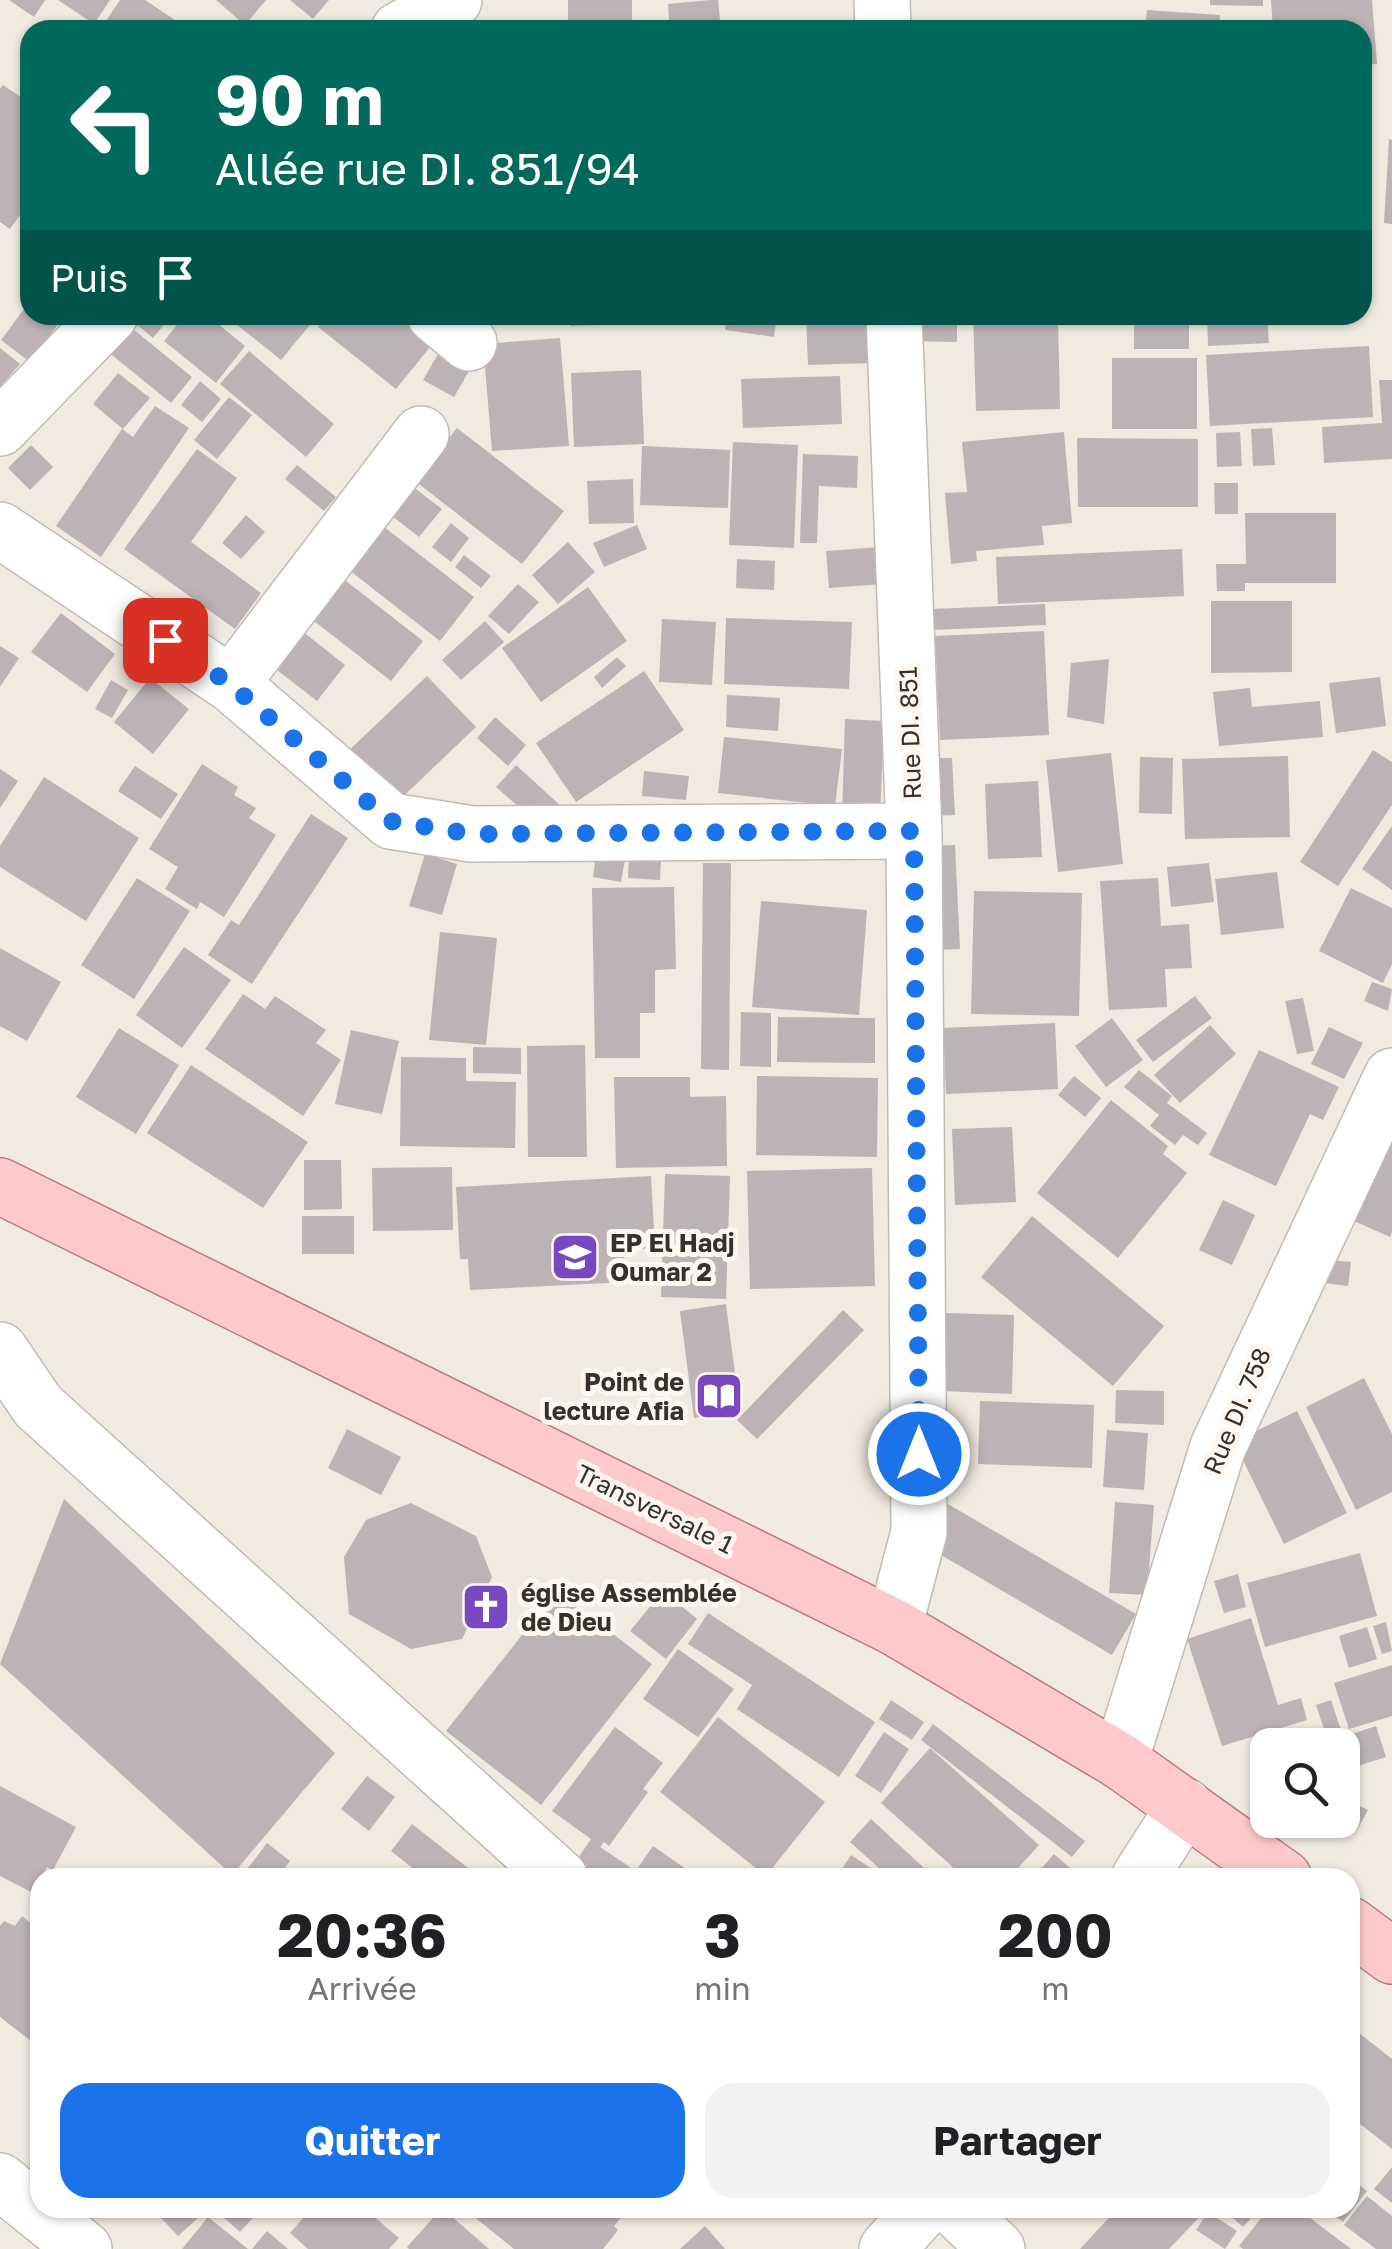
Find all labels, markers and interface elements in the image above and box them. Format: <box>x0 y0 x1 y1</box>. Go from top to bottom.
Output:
text: 90 m <box>215 56 384 140</box>
icon: left <box>50 60 180 190</box>
text: Allée rue DI. 851/94 <box>215 141 640 195</box>
icon: arrive <box>148 250 203 305</box>
text: Puis <box>50 255 128 300</box>
pin <box>123 598 208 683</box>
icon: arrive <box>138 613 193 668</box>
street label: Rue DI. 851 <box>892 666 927 800</box>
place label: EP El Hadj Oumar 2 <box>610 1227 735 1287</box>
school or university icon: EP El Hadj Oumar 2 <box>549 1231 601 1283</box>
street label: Rue DI. 758 <box>1196 1343 1277 1479</box>
place label: Point de lecture Afia <box>544 1366 684 1426</box>
library icon: Point de lecture Afia <box>693 1370 745 1422</box>
position arrow <box>867 1402 971 1506</box>
street label: Transversale 1 <box>571 1457 739 1560</box>
place label: église Assemblée de Dieu <box>521 1577 737 1637</box>
church icon: église Assemblée de Dieu <box>460 1581 512 1633</box>
map controls <box>1250 1728 1360 1838</box>
button: search <box>1250 1728 1360 1838</box>
text: 20:36 <box>277 1898 447 1970</box>
text: 3 <box>704 1898 741 1970</box>
text: 200 <box>998 1898 1113 1970</box>
text: Arrivée <box>307 1969 417 2007</box>
text: min <box>694 1969 751 2007</box>
text: m <box>1041 1969 1070 2007</box>
button: Quitter <box>60 2083 685 2198</box>
button: Partager <box>705 2083 1330 2198</box>

